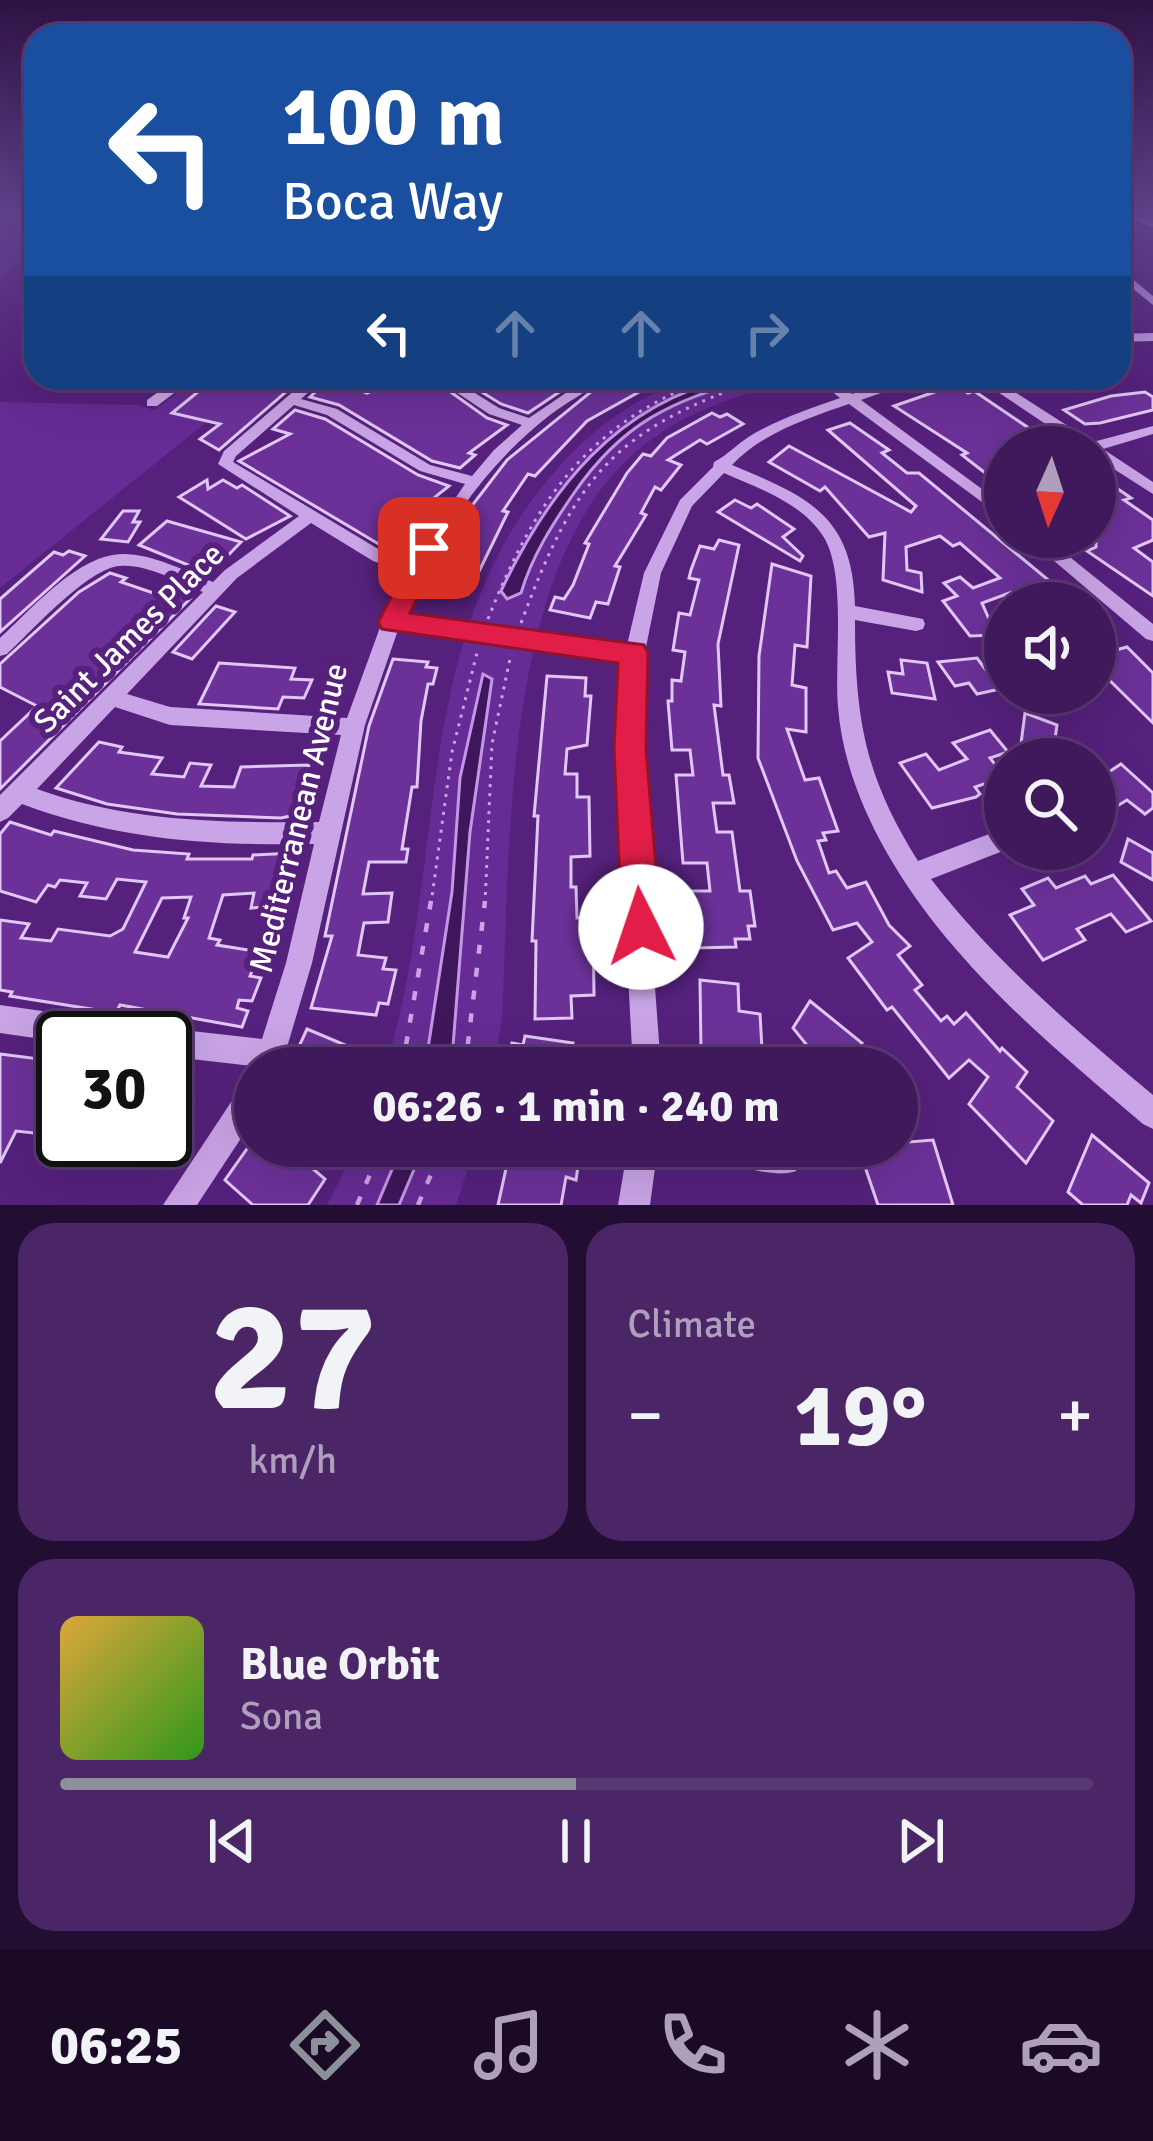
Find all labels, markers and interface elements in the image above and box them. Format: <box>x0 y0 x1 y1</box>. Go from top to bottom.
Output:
text: 100 m <box>282 65 504 169</box>
icon: left <box>84 72 240 228</box>
text: Boca Way <box>282 168 503 235</box>
icon: left <box>356 300 422 366</box>
icon: ahead <box>482 300 548 366</box>
icon: ahead <box>608 300 674 366</box>
icon: right <box>734 300 800 366</box>
north arrow <box>984 426 1116 558</box>
map controls <box>984 426 1116 870</box>
pin <box>378 497 480 599</box>
icon: arrive <box>396 515 462 581</box>
street label: Saint James Place <box>25 534 233 742</box>
button: sound <box>984 582 1116 714</box>
street label: Mediterranean Avenue <box>241 659 357 977</box>
button: search <box>984 738 1116 870</box>
position arrow <box>578 864 704 990</box>
speed limit sign: 30 <box>36 1011 192 1167</box>
text: 06:26 · 1 min · 240 m <box>372 1079 780 1134</box>
text: 27 <box>209 1261 377 1454</box>
text: Climate <box>628 1300 756 1348</box>
text: 19° <box>794 1360 927 1471</box>
text: − <box>628 1375 663 1456</box>
text: + <box>1057 1375 1093 1456</box>
text: km/h <box>249 1436 337 1484</box>
text: Blue Orbit <box>240 1637 440 1692</box>
text: Sona <box>240 1692 323 1740</box>
icon: previous <box>199 1808 265 1874</box>
icon: pause <box>543 1808 609 1874</box>
icon: next <box>888 1808 954 1874</box>
icon: directions <box>283 2003 367 2087</box>
icon: music <box>467 2003 551 2087</box>
icon: phone <box>651 2003 735 2087</box>
icon: climate <box>835 2003 919 2087</box>
icon: car <box>1019 2003 1103 2087</box>
text: 06:25 <box>50 2012 183 2079</box>

